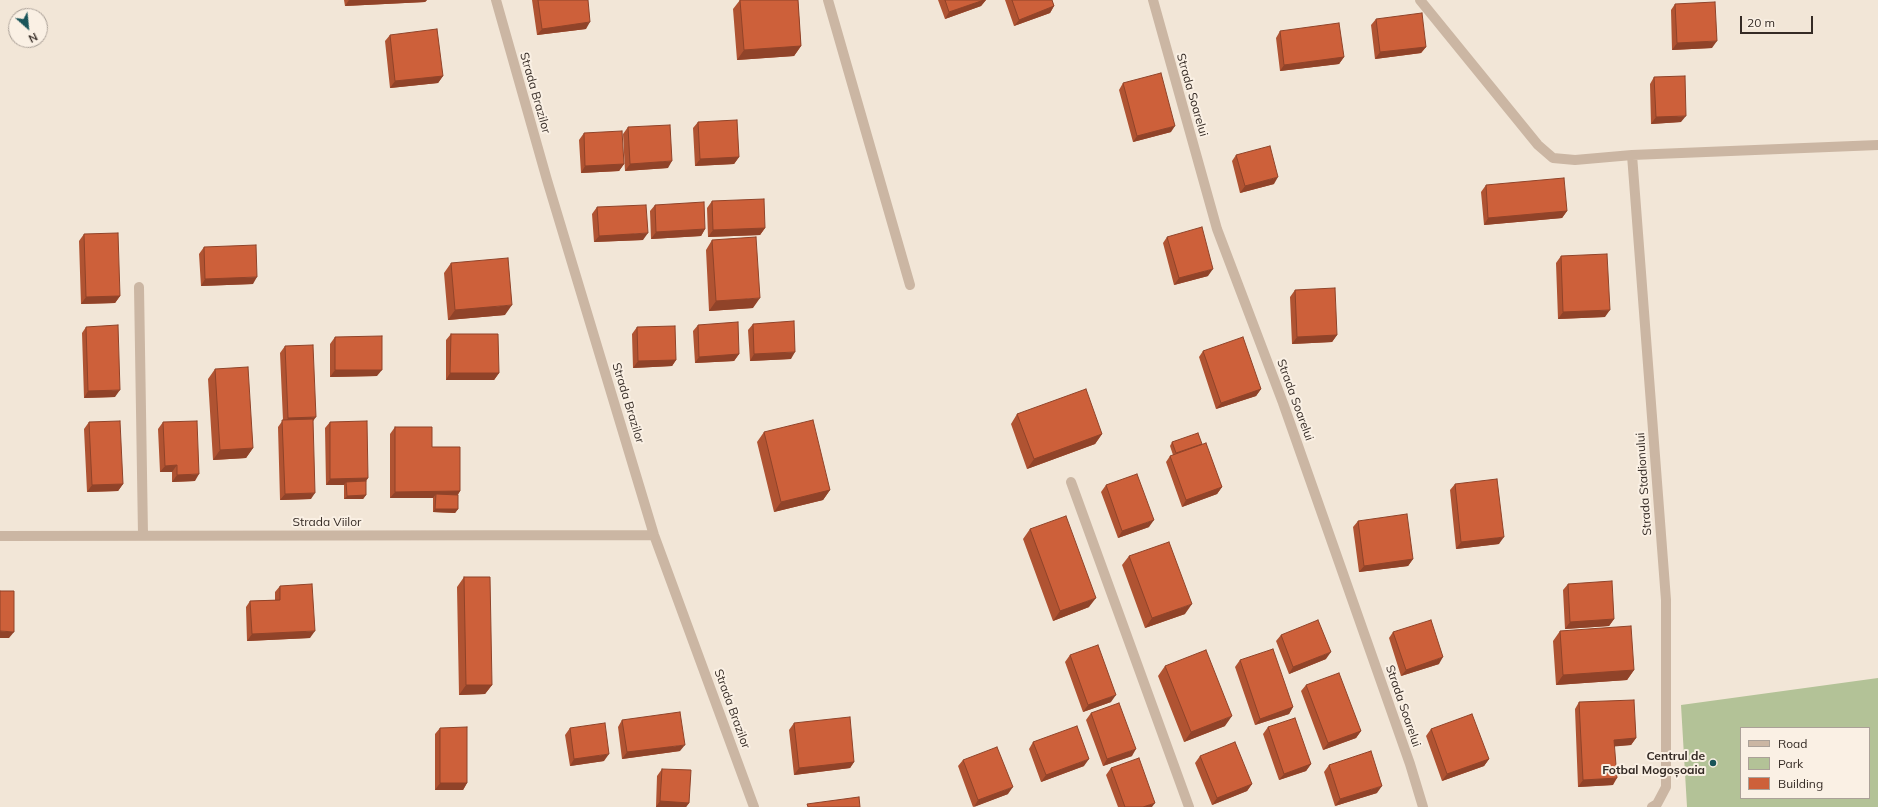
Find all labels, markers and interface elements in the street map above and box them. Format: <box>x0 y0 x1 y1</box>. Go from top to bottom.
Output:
north arrow <box>8 8 48 48</box>
scale bar <box>1742 8 1815 34</box>
text: 20 m <box>1747 15 1775 30</box>
text: N <box>26 30 40 46</box>
street label: Strada Brazilor <box>517 51 553 135</box>
street label: Strada Soarelui <box>1173 52 1211 138</box>
street label: Strada Soarelui <box>1274 357 1316 443</box>
street label: Strada Brazilor <box>609 361 647 445</box>
street label: Strada Stadionului <box>1633 432 1655 536</box>
street label: Strada Viilor <box>293 515 361 529</box>
street label: Strada Soarelui <box>1382 663 1424 749</box>
street label: Strada Brazilor <box>711 667 753 751</box>
legend <box>1740 727 1870 799</box>
text: Road <box>1778 736 1807 751</box>
place label: Centrul de Fotbal Mogoșoaia <box>1602 749 1705 777</box>
text: Park <box>1778 756 1803 771</box>
marker: Centrul de Fotbal Mogoșoaia <box>1708 758 1718 768</box>
text: Building <box>1778 776 1823 791</box>

